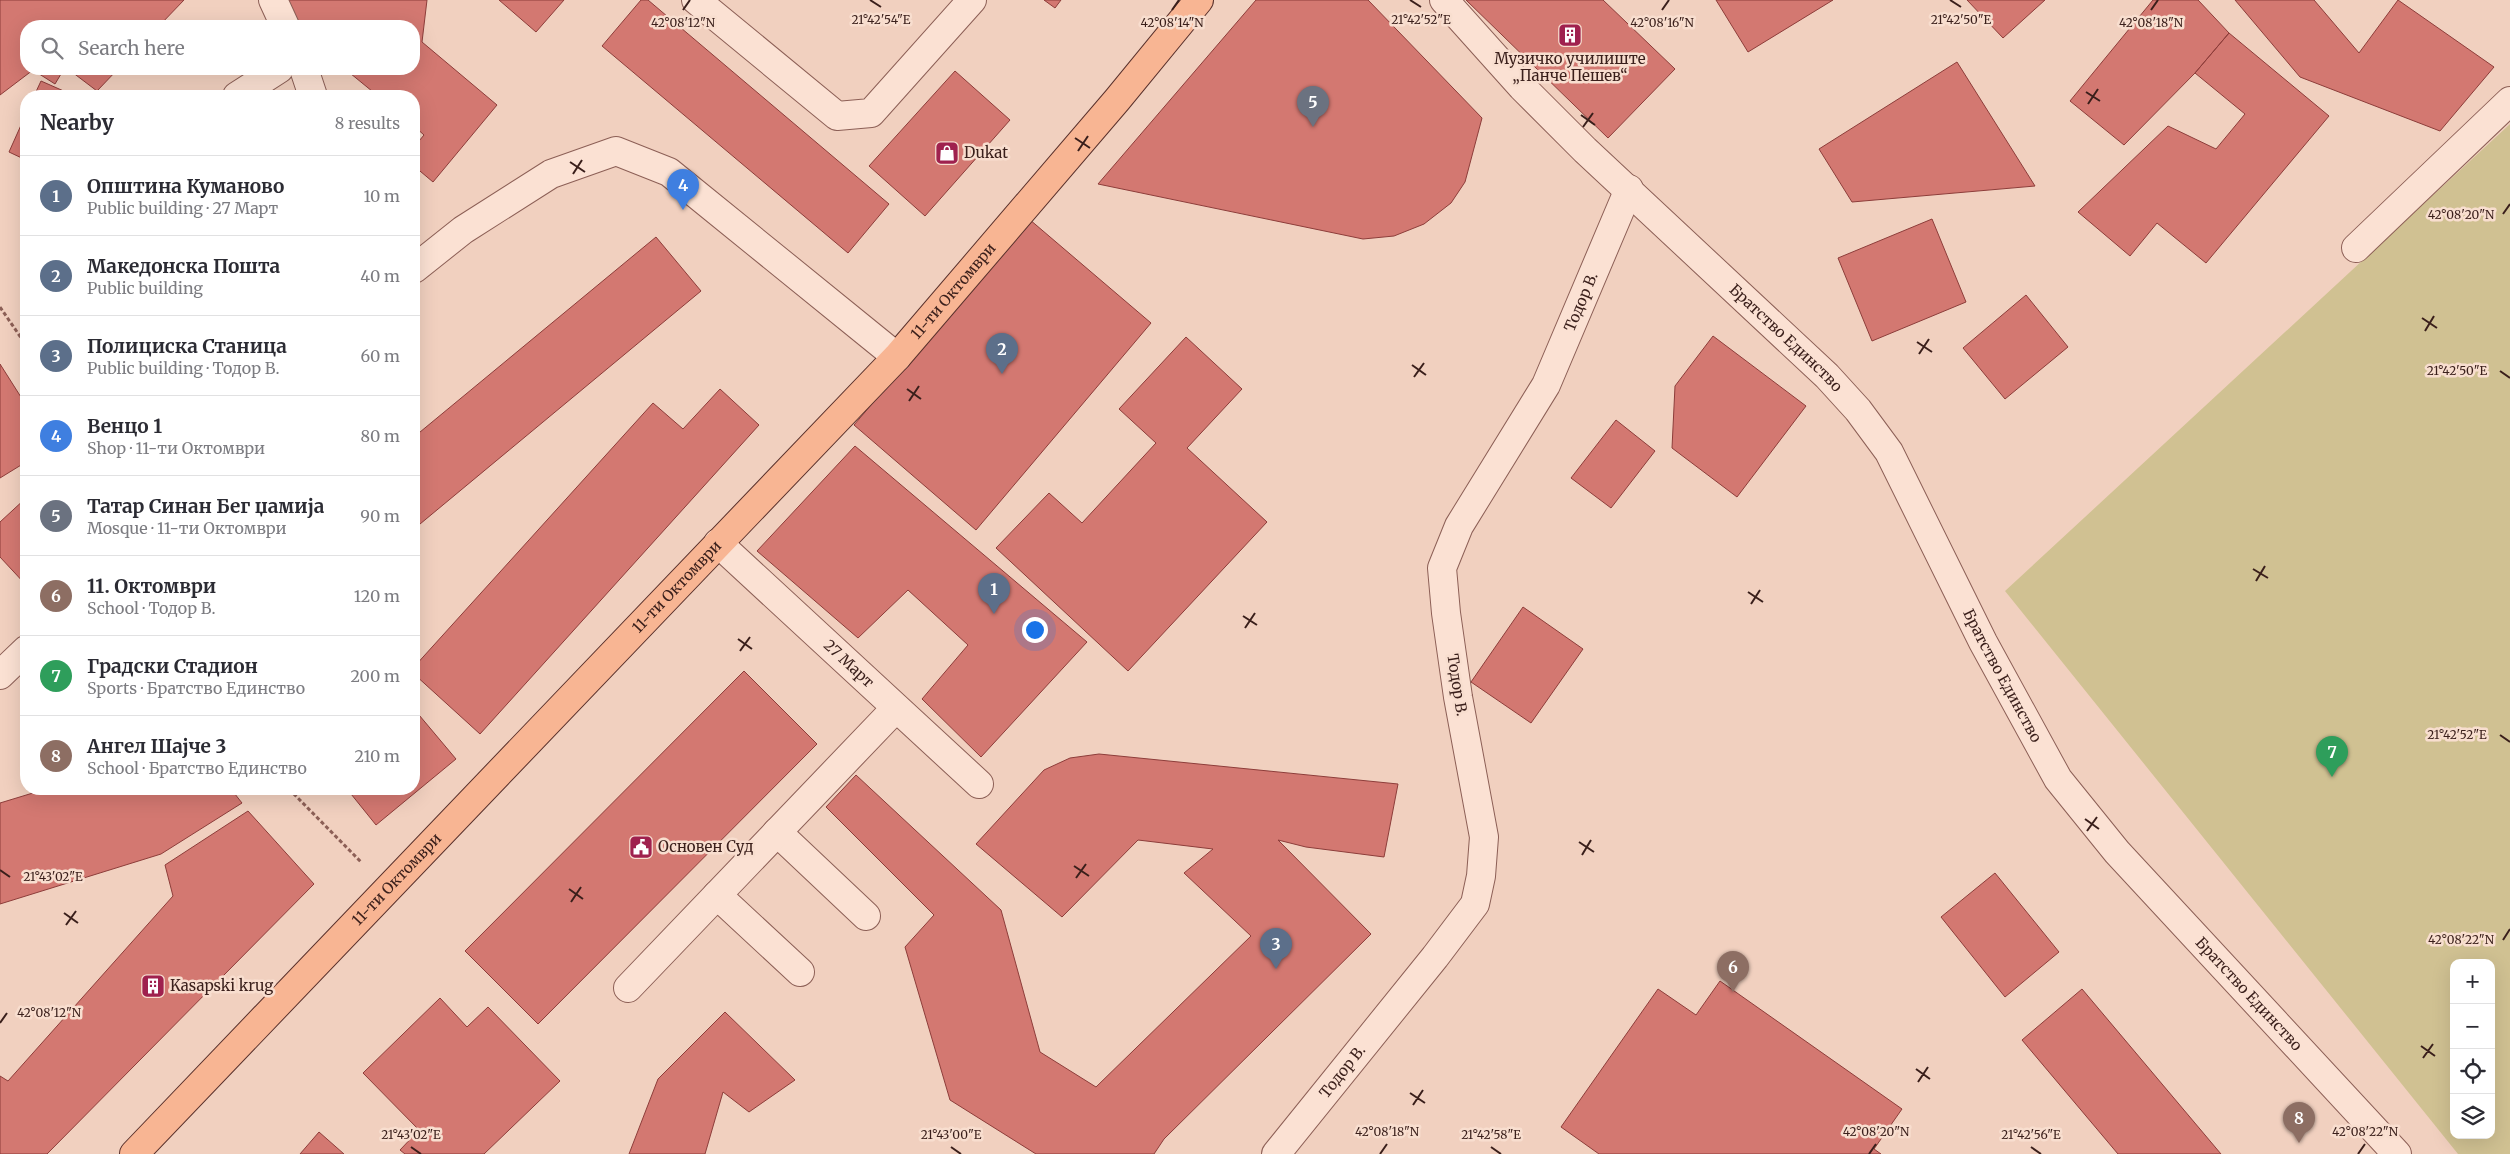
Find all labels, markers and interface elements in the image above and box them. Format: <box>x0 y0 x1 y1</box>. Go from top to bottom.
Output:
text: 21°42'54"E <box>852 12 911 27</box>
text: 21°42'52"E <box>1391 12 1451 27</box>
text: 21°42'50"E <box>1931 12 1992 27</box>
text: 42°08'12"N <box>651 15 716 30</box>
text: 42°08'14"N <box>1140 15 1204 30</box>
text: 42°08'16"N <box>1630 15 1695 30</box>
text: 42°08'18"N <box>2119 15 2184 30</box>
search box <box>20 20 420 75</box>
building icon: Музичко училиште „Панче Пешев“ <box>1557 22 1583 48</box>
icon: search <box>38 34 66 62</box>
text: Search here <box>78 36 185 60</box>
place label: Музичко училиште „Панче Пешев“ <box>1494 49 1646 85</box>
pin: 5 <box>1297 86 1329 127</box>
text: Nearby <box>40 109 114 136</box>
text: 8 results <box>335 113 400 133</box>
shop icon: Dukat <box>934 140 960 166</box>
place label: Dukat <box>964 143 1008 162</box>
pin: 4 <box>667 169 699 210</box>
text: Општина Куманово <box>87 174 284 198</box>
text: 1 <box>52 186 60 206</box>
text: 10 m <box>363 186 400 206</box>
text: Public building · 27 Март <box>87 198 278 218</box>
text: 42°08'20"N <box>2428 207 2495 222</box>
street label: 11-ти Октомври <box>906 239 999 343</box>
text: Македонска Пошта <box>87 254 280 278</box>
text: 2 <box>51 266 61 286</box>
text: 40 m <box>360 266 400 286</box>
street label: Тодор В. <box>1560 269 1602 334</box>
text: Public building <box>87 278 203 298</box>
street label: Братство Единство <box>1726 280 1847 396</box>
pin: 2 <box>986 333 1018 374</box>
text: Полициска Станица <box>87 334 287 358</box>
text: 3 <box>51 346 61 366</box>
text: 60 m <box>360 346 400 366</box>
text: Public building · Тодор В. <box>87 358 279 378</box>
text: 21°42'50"E <box>2427 363 2488 378</box>
text: Венцо 1 <box>87 414 162 438</box>
text: 4 <box>51 426 61 446</box>
text: 80 m <box>361 426 400 446</box>
text: Shop · 11-ти Октомври <box>87 438 265 458</box>
text: Татар Синан Бег џамија <box>87 494 324 518</box>
text: 5 <box>51 506 61 526</box>
text: 90 m <box>360 506 400 526</box>
text: Mosque · 11-ти Октомври <box>87 518 287 538</box>
street label: 11-ти Октомври <box>628 536 725 637</box>
pin: 1 <box>978 573 1010 614</box>
text: 11. Октомври <box>87 574 216 598</box>
text: 6 <box>51 586 61 606</box>
text: 120 m <box>354 586 400 606</box>
text: School · Тодор В. <box>87 598 216 618</box>
street label: Братство Единство <box>1959 606 2046 746</box>
your location <box>1022 617 1048 643</box>
street label: 27 Март <box>820 635 878 691</box>
street label: Тодор В. <box>1443 652 1472 717</box>
text: Градски Стадион <box>87 654 258 678</box>
text: 7 <box>51 666 61 686</box>
text: 200 m <box>350 666 400 686</box>
text: Sports · Братство Единство <box>87 678 305 698</box>
text: 21°42'52"E <box>2427 727 2487 742</box>
text: Ангел Шајче 3 <box>87 734 226 758</box>
pin: 7 <box>2316 736 2348 777</box>
text: 8 <box>51 746 61 766</box>
text: 210 m <box>355 746 400 766</box>
text: School · Братство Единство <box>87 758 307 778</box>
street label: 11-ти Октомври <box>348 829 445 929</box>
public building icon: Основен Суд <box>628 834 654 860</box>
place label: Основен Суд <box>658 837 754 856</box>
text: 21°43'02"E <box>23 869 83 884</box>
pin: 3 <box>1260 928 1292 969</box>
text: 42°08'22"N <box>2428 932 2495 947</box>
street label: Братство Единство <box>2192 933 2307 1055</box>
pin: 6 <box>1717 951 1749 992</box>
map controls <box>2450 959 2495 1139</box>
button: + <box>2450 959 2495 1004</box>
building icon: Kasapski krug <box>140 973 166 999</box>
place label: Kasapski krug <box>170 976 273 995</box>
button: − <box>2450 1004 2495 1049</box>
text: 42°08'12"N <box>17 1005 82 1020</box>
street label: Тодор В. <box>1315 1041 1369 1102</box>
button: locate <box>2450 1049 2495 1094</box>
button: layers <box>2450 1094 2495 1139</box>
pin: 8 <box>2283 1102 2315 1143</box>
text: 42°08'18"N <box>1355 1124 1420 1139</box>
text: 42°08'20"N <box>1843 1124 1910 1139</box>
text: 42°08'22"N <box>2332 1124 2399 1139</box>
text: 21°43'02"E <box>381 1127 441 1142</box>
text: 21°43'00"E <box>921 1127 982 1142</box>
text: 21°42'58"E <box>1461 1127 1521 1142</box>
text: 21°42'56"E <box>2001 1127 2061 1142</box>

